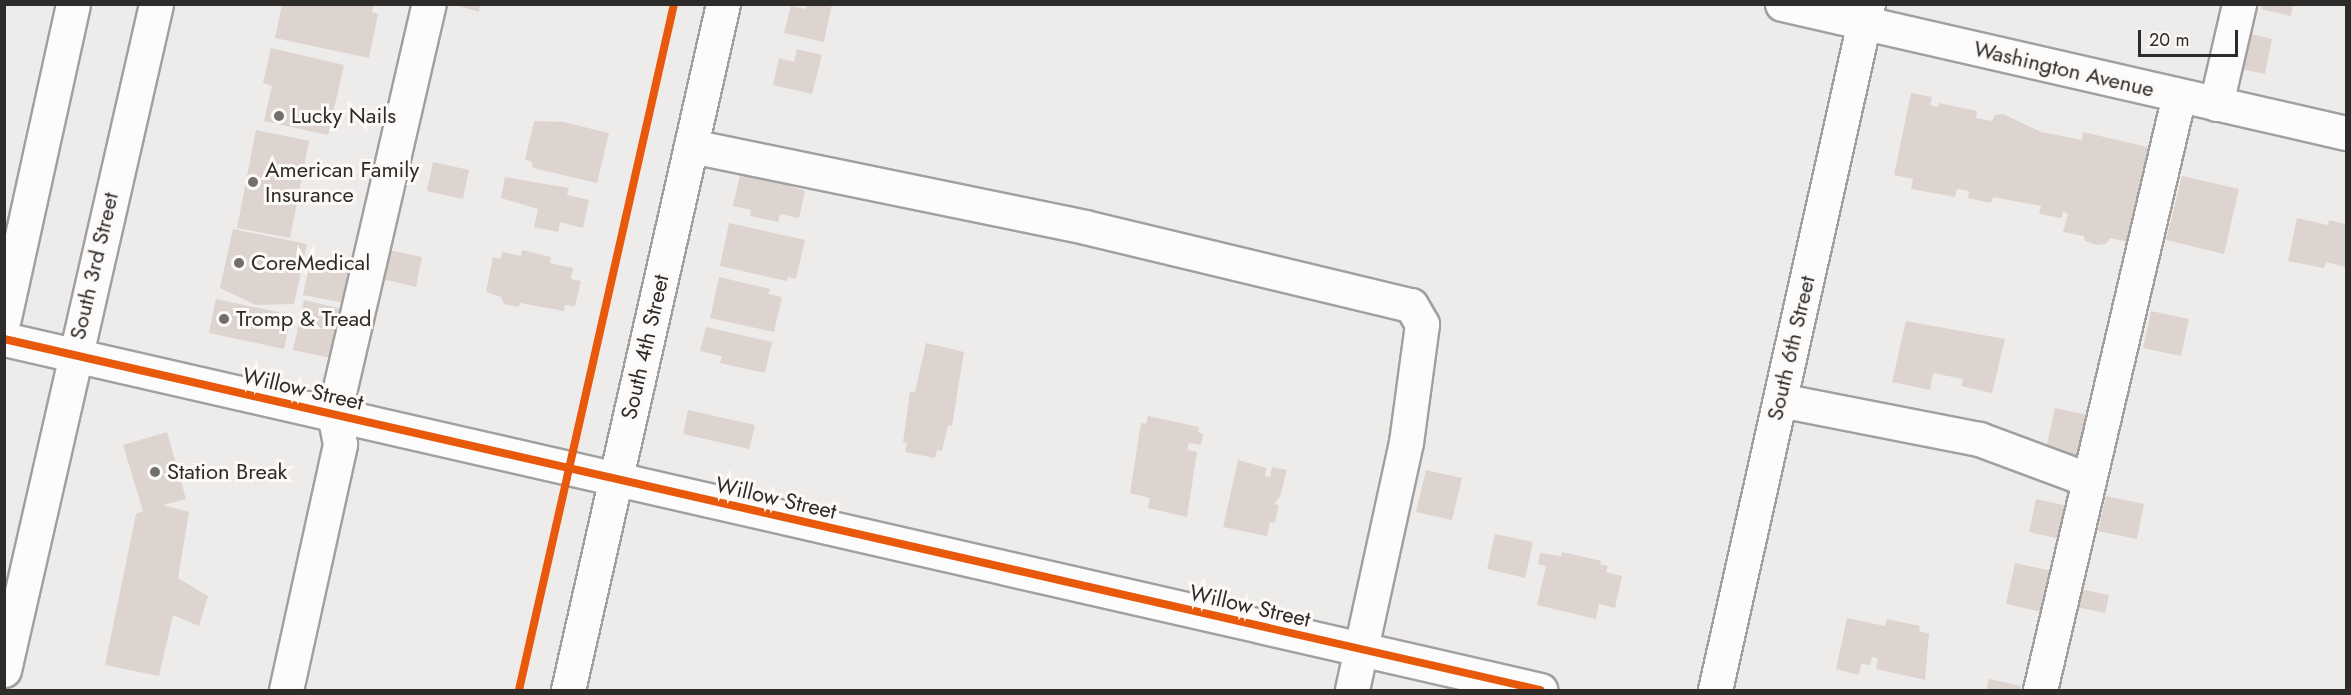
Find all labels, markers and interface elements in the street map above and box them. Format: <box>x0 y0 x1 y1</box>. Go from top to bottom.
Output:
scale bar <box>2141 18 2242 56</box>
text: 20 m <box>2149 27 2189 53</box>
street label: Washington Avenue <box>1971 35 2157 103</box>
place label: Lucky Nails <box>291 103 396 129</box>
marker: Lucky Nails <box>272 109 286 123</box>
place label: American Family Insurance <box>265 156 419 208</box>
marker: American Family Insurance <box>246 175 260 189</box>
street label: South 3rd Street <box>64 190 124 342</box>
place label: CoreMedical <box>251 250 370 276</box>
marker: CoreMedical <box>232 256 246 270</box>
street label: South 4th Street <box>616 272 674 422</box>
street label: South 6th Street <box>1762 273 1820 423</box>
place label: Tromp & Tread <box>236 306 372 332</box>
marker: Tromp & Tread <box>217 312 231 326</box>
street label: Willow Street <box>240 362 366 416</box>
place label: Station Break <box>167 459 287 485</box>
marker: Station Break <box>148 465 162 479</box>
street label: Willow Street <box>713 471 839 525</box>
street label: Willow Street <box>1187 579 1313 633</box>

